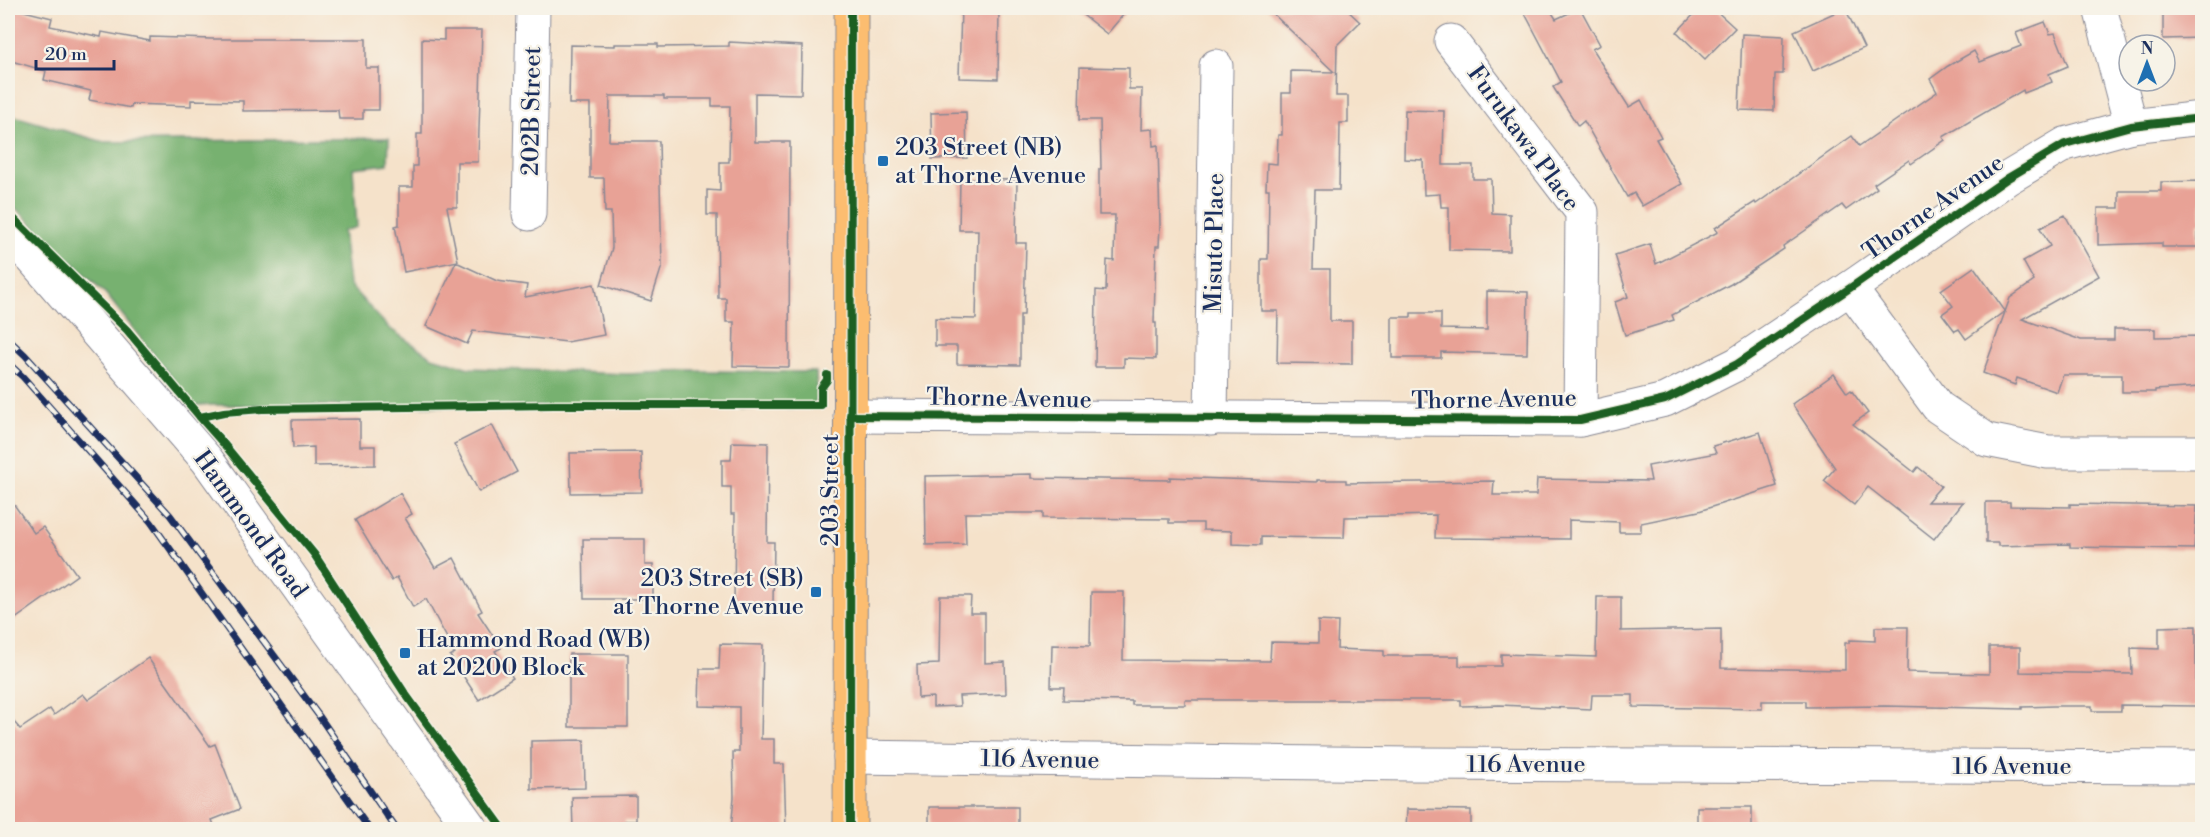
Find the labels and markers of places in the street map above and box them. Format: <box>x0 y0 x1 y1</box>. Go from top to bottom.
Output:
place label: 203 Street (NB) at Thorne Avenue <box>895 133 1086 191</box>
marker: 203 Street (NB) at Thorne Avenue <box>876 154 890 168</box>
place label: 203 Street (SB) at Thorne Avenue <box>613 564 804 622</box>
marker: 203 Street (SB) at Thorne Avenue <box>809 585 823 599</box>
place label: Hammond Road (WB) at 20200 Block <box>417 625 651 683</box>
marker: Hammond Road (WB) at 20200 Block <box>398 646 412 660</box>

